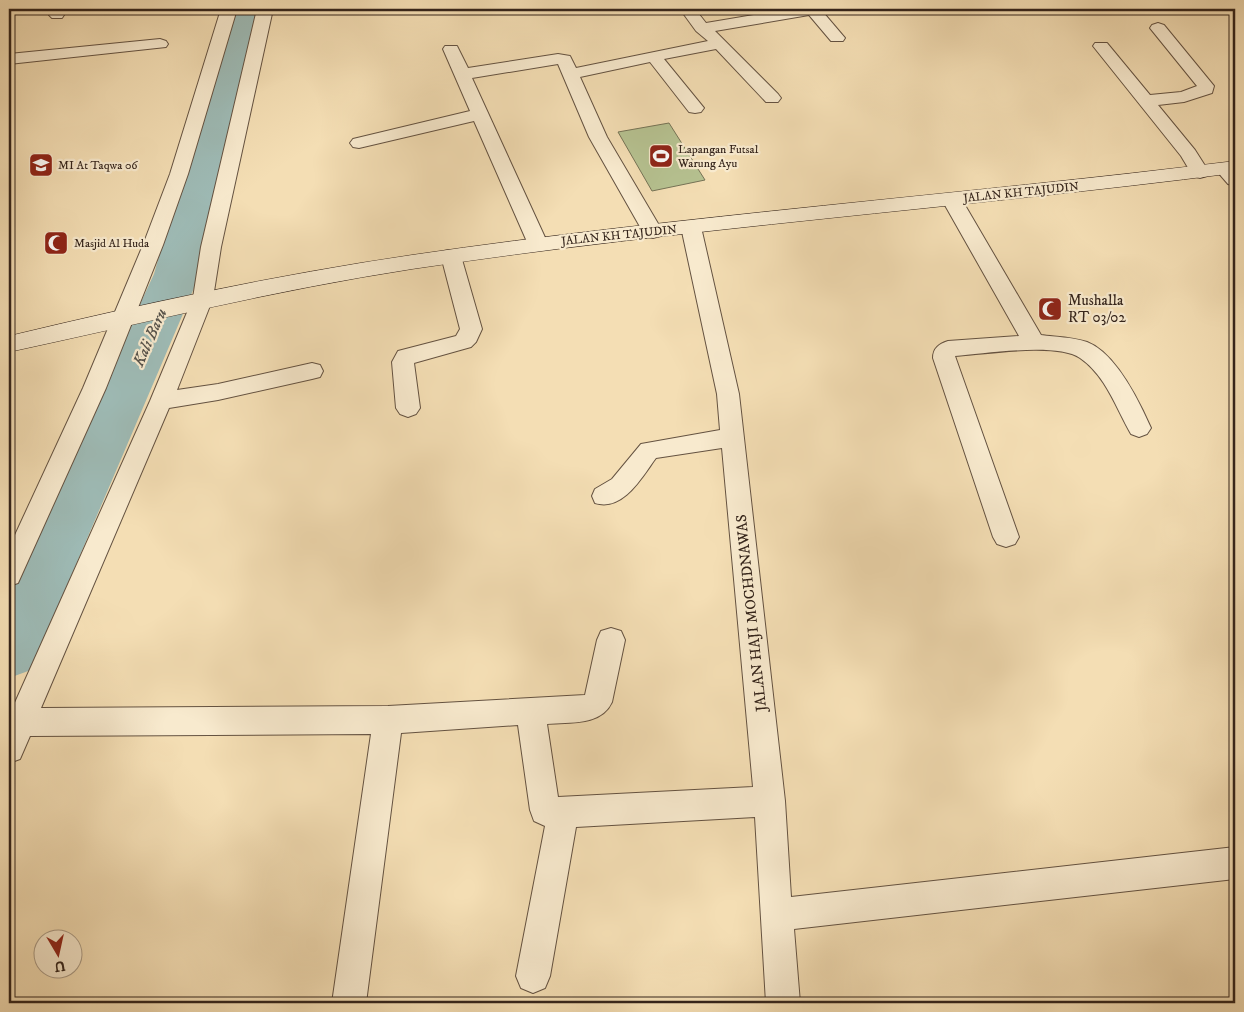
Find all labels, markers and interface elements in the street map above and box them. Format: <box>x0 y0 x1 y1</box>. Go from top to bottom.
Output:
place label: Lapangan Futsal Warung Ayu <box>677 142 759 171</box>
sports icon: Lapangan Futsal Warung Ayu <box>648 143 674 169</box>
school or university icon: MI At Taqwa 06 <box>28 152 54 178</box>
place label: MI At Taqwa 06 <box>58 158 138 173</box>
street label: JALAN KH TAJUDIN <box>961 179 1080 206</box>
street label: JALAN KH TAJUDIN <box>559 222 678 249</box>
mosque icon: Masjid Al Huda <box>43 230 69 256</box>
place label: Masjid Al Huda <box>74 236 150 251</box>
place label: Mushalla RT 03/02 <box>1068 291 1126 327</box>
mosque icon: Mushalla RT 03/02 <box>1037 296 1063 322</box>
water label: Kali Baru <box>128 305 172 370</box>
street label: JALAN HAJI MOCHDNAWAS <box>732 513 772 715</box>
north arrow <box>32 930 82 980</box>
text: U <box>53 956 67 976</box>

